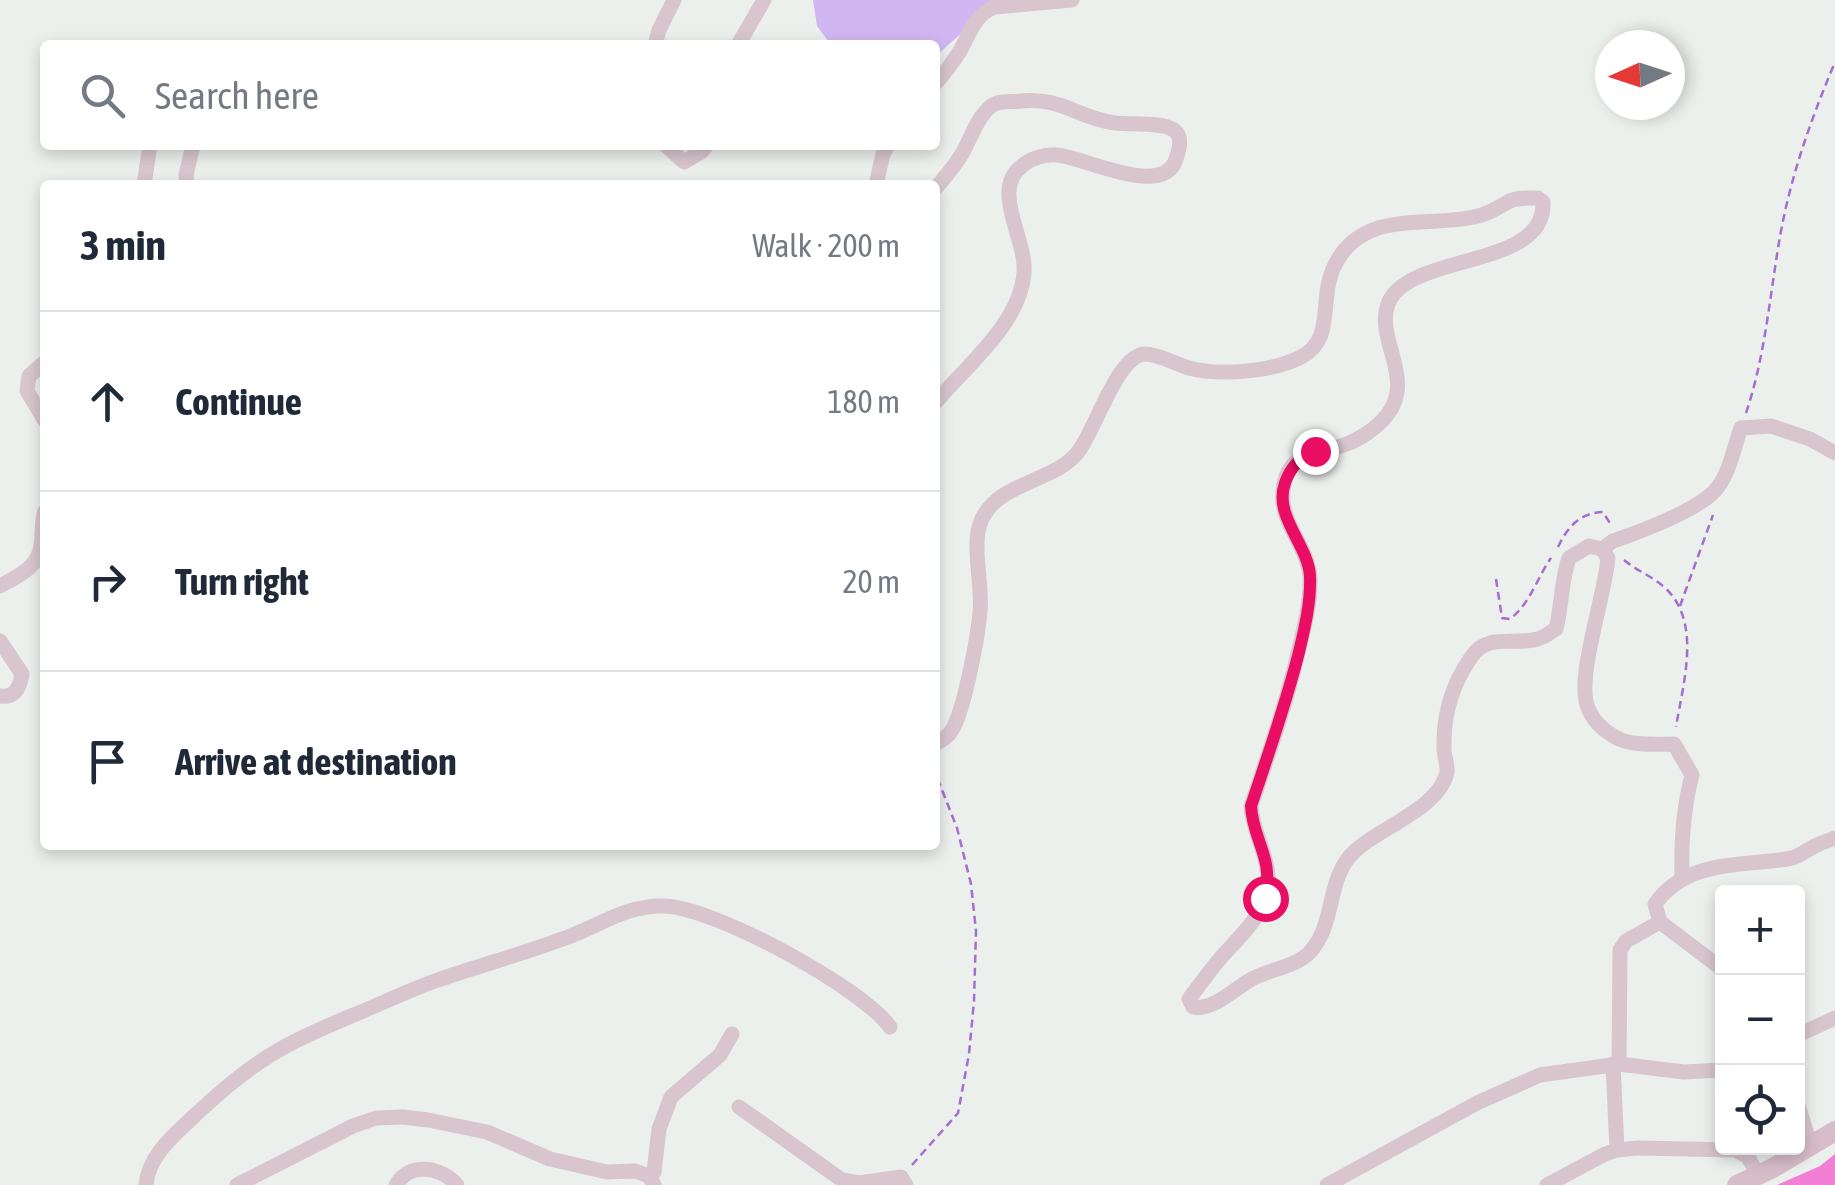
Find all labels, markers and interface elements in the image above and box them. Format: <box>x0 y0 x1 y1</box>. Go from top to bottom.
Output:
north arrow <box>1595 30 1685 120</box>
search box <box>40 40 940 150</box>
icon: search <box>75 68 130 123</box>
text: Search here <box>155 74 319 117</box>
text: 3 min <box>80 221 166 269</box>
text: Walk · 200 m <box>752 227 900 264</box>
icon: ahead <box>80 374 135 429</box>
text: Continue <box>175 380 302 423</box>
text: 180 m <box>827 383 900 420</box>
route end <box>1293 429 1339 475</box>
icon: right <box>80 554 135 609</box>
text: Turn right <box>175 560 309 603</box>
text: 20 m <box>842 563 900 600</box>
icon: arrive <box>80 734 135 789</box>
text: Arrive at destination <box>175 740 457 783</box>
route start <box>1243 876 1289 922</box>
map controls <box>1715 885 1805 1155</box>
button: + <box>1715 885 1805 975</box>
button: − <box>1715 975 1805 1065</box>
button: locate <box>1715 1065 1805 1155</box>

